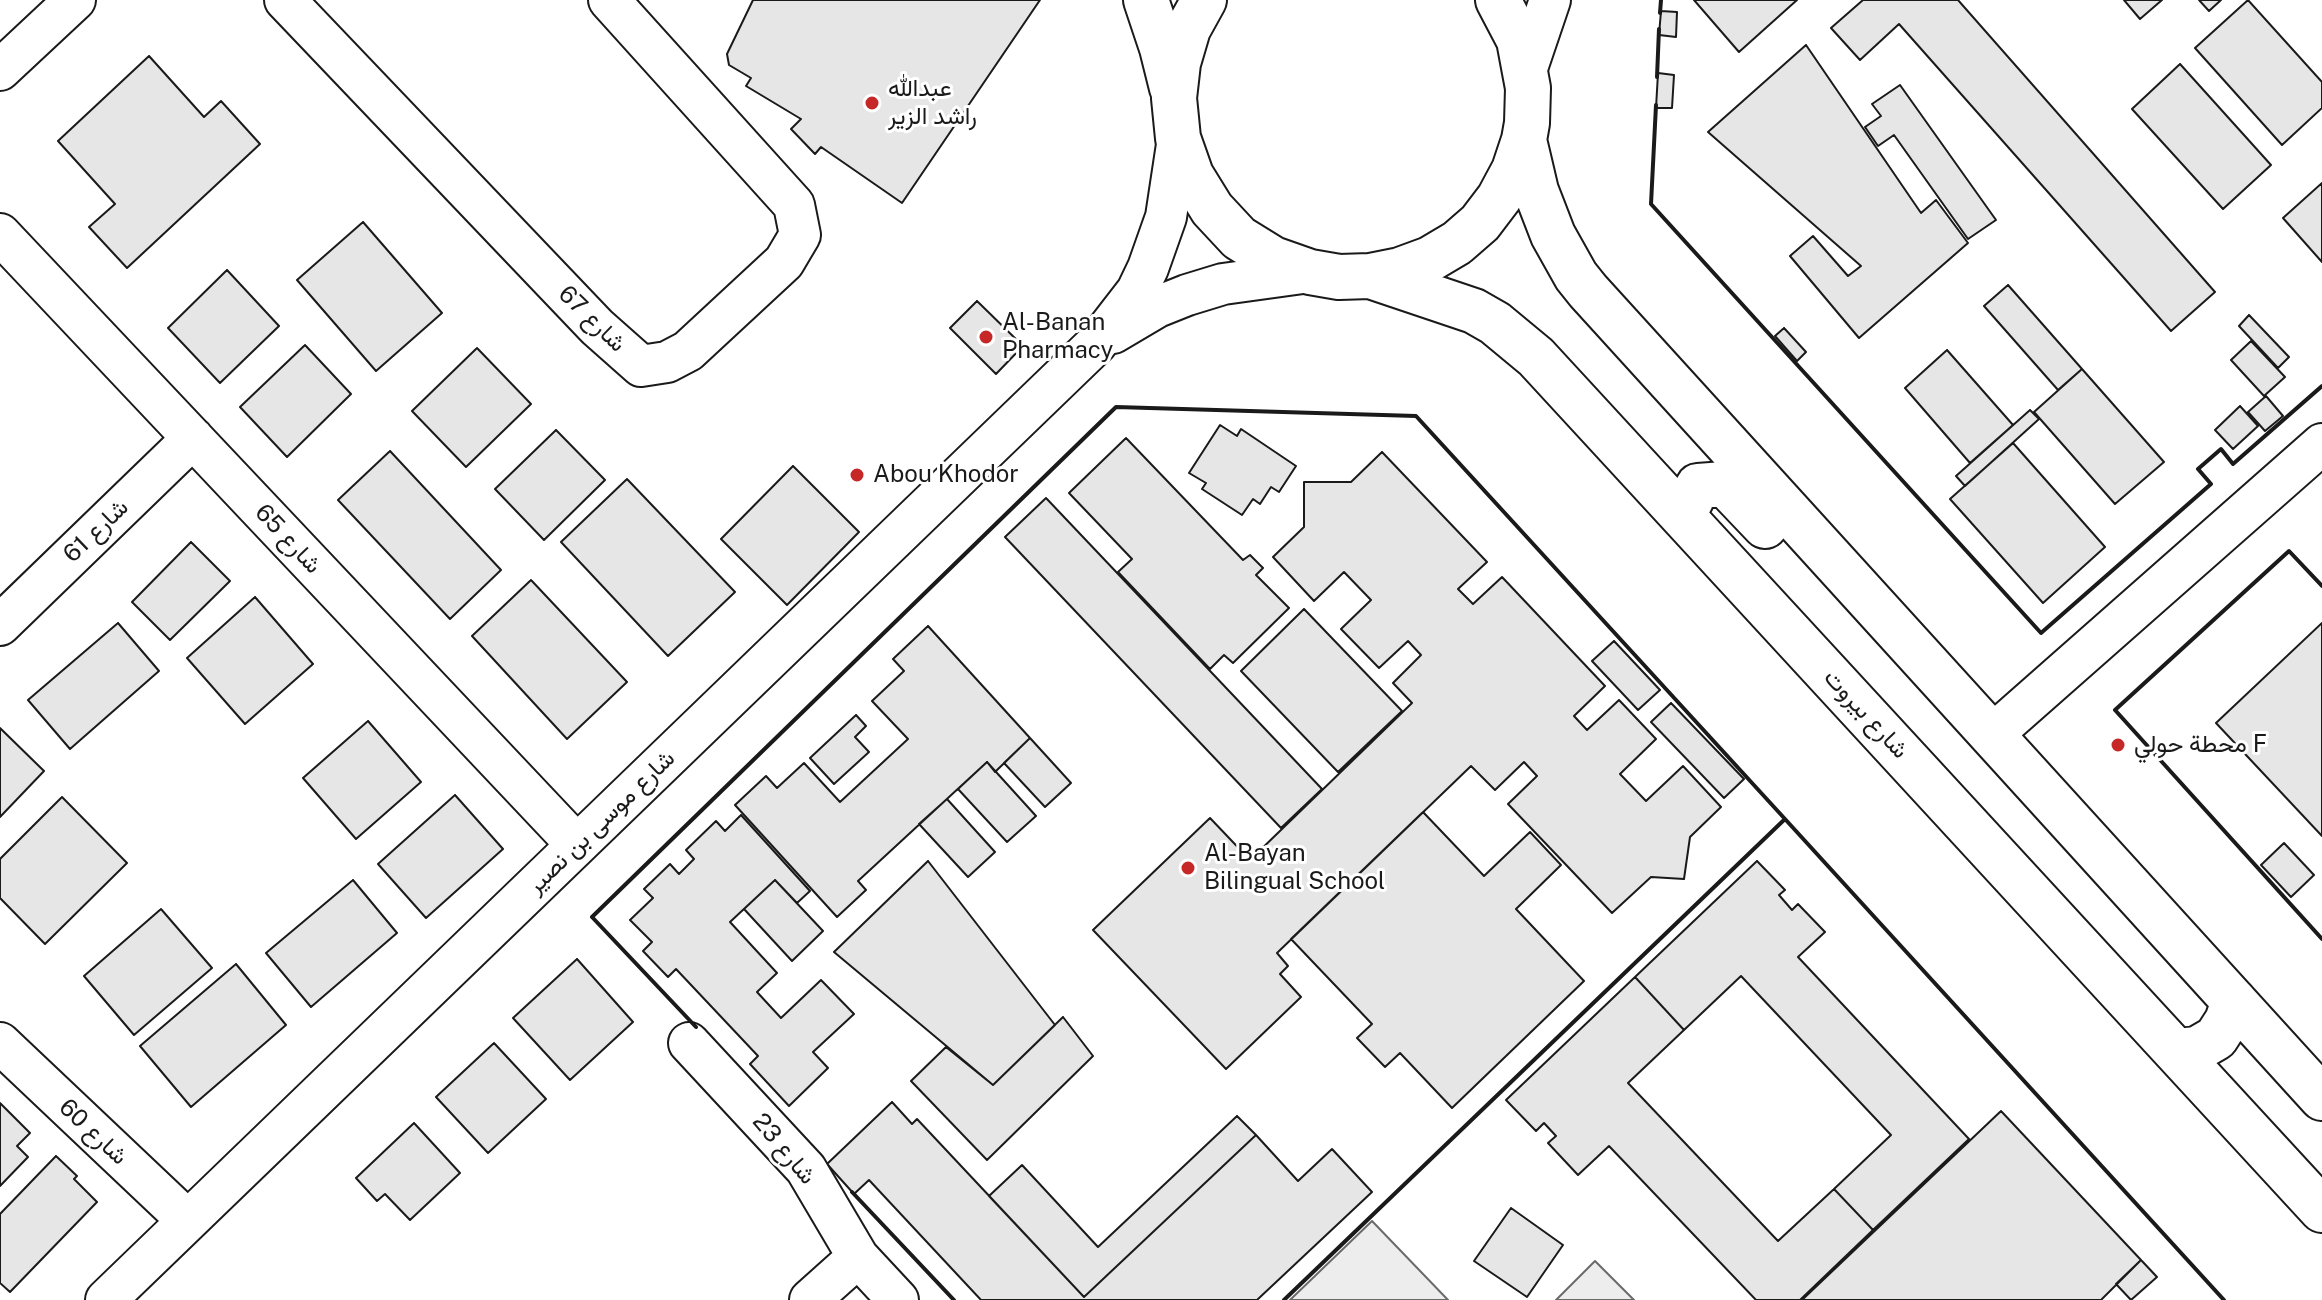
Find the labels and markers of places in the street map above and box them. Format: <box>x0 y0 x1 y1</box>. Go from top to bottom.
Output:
place label: عبدالله راشد الزير <box>888 75 977 131</box>
marker: عبدالله راشد الزير <box>863 94 881 112</box>
place label: Al-Banan Pharmacy <box>1002 309 1113 365</box>
marker: Al-Banan Pharmacy <box>977 328 995 346</box>
place label: Abou Khodor <box>873 461 1019 489</box>
marker: Abou Khodor <box>848 466 866 484</box>
place label: محطة حولي F <box>2134 731 2267 759</box>
marker: محطة حولي F <box>2109 736 2127 754</box>
place label: Al-Bayan Bilingual School <box>1204 840 1385 896</box>
marker: Al-Bayan Bilingual School <box>1179 859 1197 877</box>

